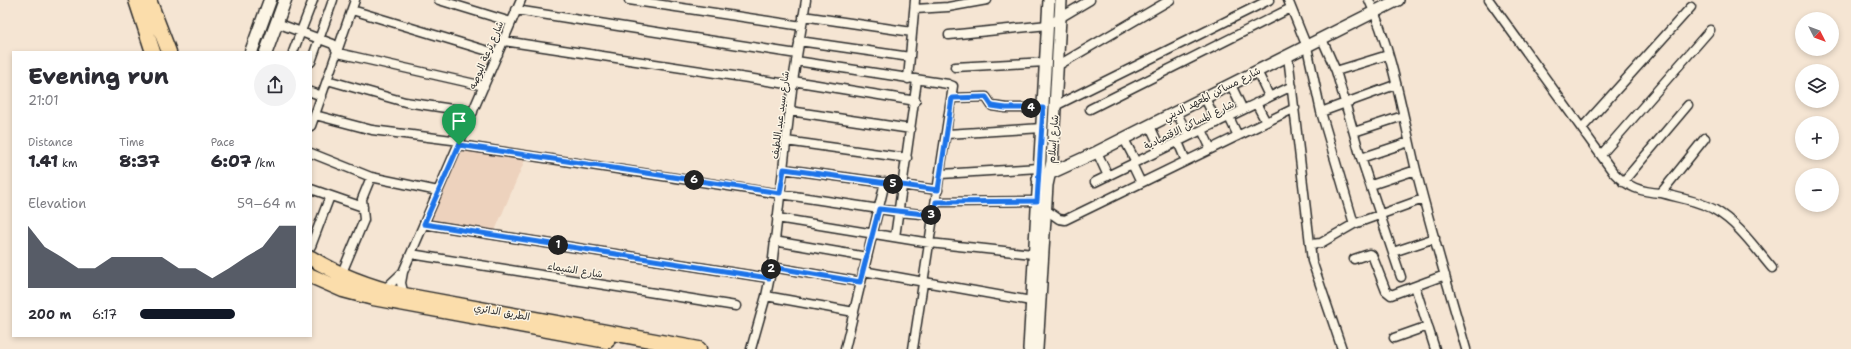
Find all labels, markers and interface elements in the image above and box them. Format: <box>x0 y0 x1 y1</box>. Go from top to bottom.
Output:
north arrow <box>1795 12 1839 56</box>
map controls <box>1795 12 1839 212</box>
street label: شارع ترعة البوصه <box>466 19 507 92</box>
text: Evening run <box>28 62 169 91</box>
button: share <box>254 64 296 106</box>
street label: شارع مساكن المعهد الديني <box>1161 64 1264 127</box>
button: layers <box>1795 64 1839 108</box>
street label: شارع سيد عبد اللطيف <box>768 70 793 160</box>
text: 21:01 <box>28 92 59 109</box>
street label: شارع المساكن الاقتصادية <box>1142 97 1237 153</box>
pin: 4 <box>1021 98 1041 118</box>
text: 4 <box>1027 100 1035 115</box>
pin <box>442 104 476 145</box>
icon: arrive <box>448 110 470 132</box>
street label: شارع إسلام <box>1045 114 1062 164</box>
button: + <box>1795 116 1839 160</box>
text: Distance <box>28 135 73 150</box>
text: Time <box>119 135 145 150</box>
text: Pace <box>211 135 235 150</box>
text: 1.41 <box>28 150 58 172</box>
text: 8:37 <box>119 150 160 172</box>
text: 6:07 <box>211 150 252 172</box>
text: km <box>58 156 78 171</box>
text: /km <box>252 156 275 171</box>
button: − <box>1795 168 1839 212</box>
pin: 6 <box>684 170 704 190</box>
text: 6 <box>690 172 698 187</box>
pin: 5 <box>883 174 903 194</box>
text: 5 <box>890 176 896 191</box>
text: Elevation <box>28 195 86 212</box>
text: 59–64 m <box>237 195 296 212</box>
pin: 3 <box>921 205 941 225</box>
text: 3 <box>927 207 935 222</box>
pin: 1 <box>548 235 568 255</box>
text: 1 <box>555 237 561 252</box>
street label: شارع الشيماء <box>546 259 604 282</box>
pin: 2 <box>761 259 781 279</box>
text: 2 <box>767 261 775 276</box>
street label: الطريق الدائري <box>473 301 531 325</box>
text: 200 m <box>28 306 71 323</box>
text: 6:17 <box>92 306 117 323</box>

